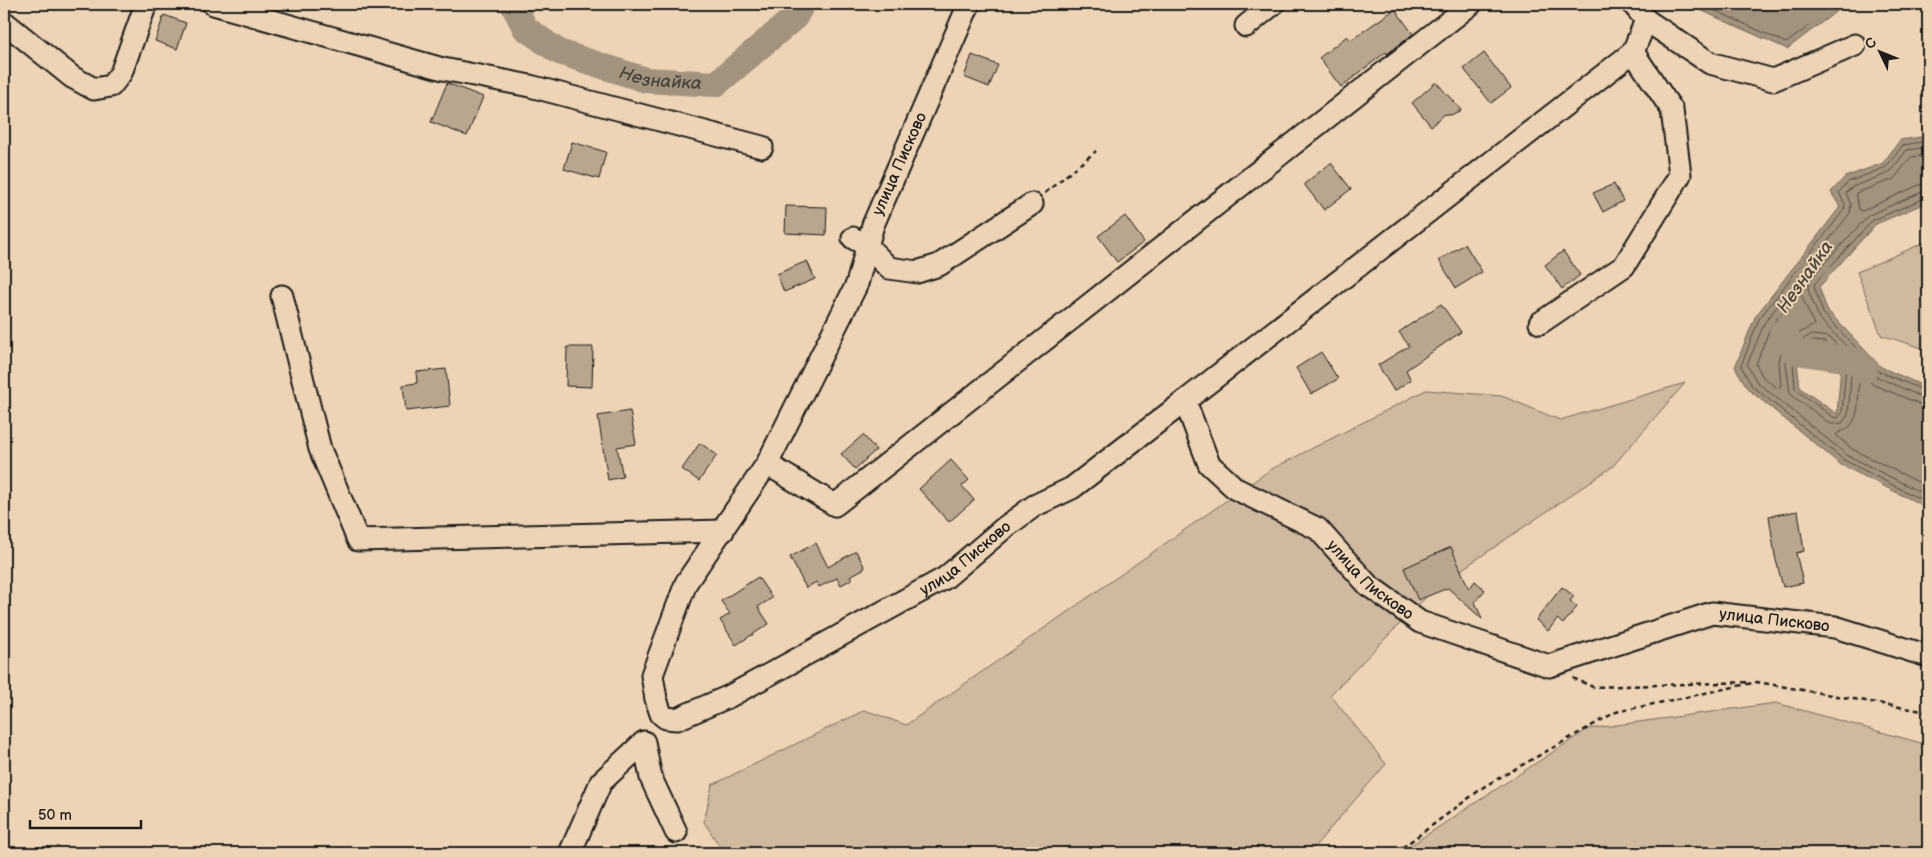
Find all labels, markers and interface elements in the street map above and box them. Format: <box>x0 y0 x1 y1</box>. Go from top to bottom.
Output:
north arrow <box>1854 28 1904 78</box>
text: С <box>1861 34 1881 53</box>
water label: Незнайка <box>617 62 702 94</box>
street label: улица Писково <box>869 110 931 218</box>
water label: Незнайка <box>1772 237 1838 317</box>
street label: улица Писково <box>916 517 1015 599</box>
street label: улица Писково <box>1323 536 1417 624</box>
street label: улица Писково <box>1718 604 1830 636</box>
scale bar <box>30 797 141 829</box>
text: 50 m <box>38 806 72 825</box>

